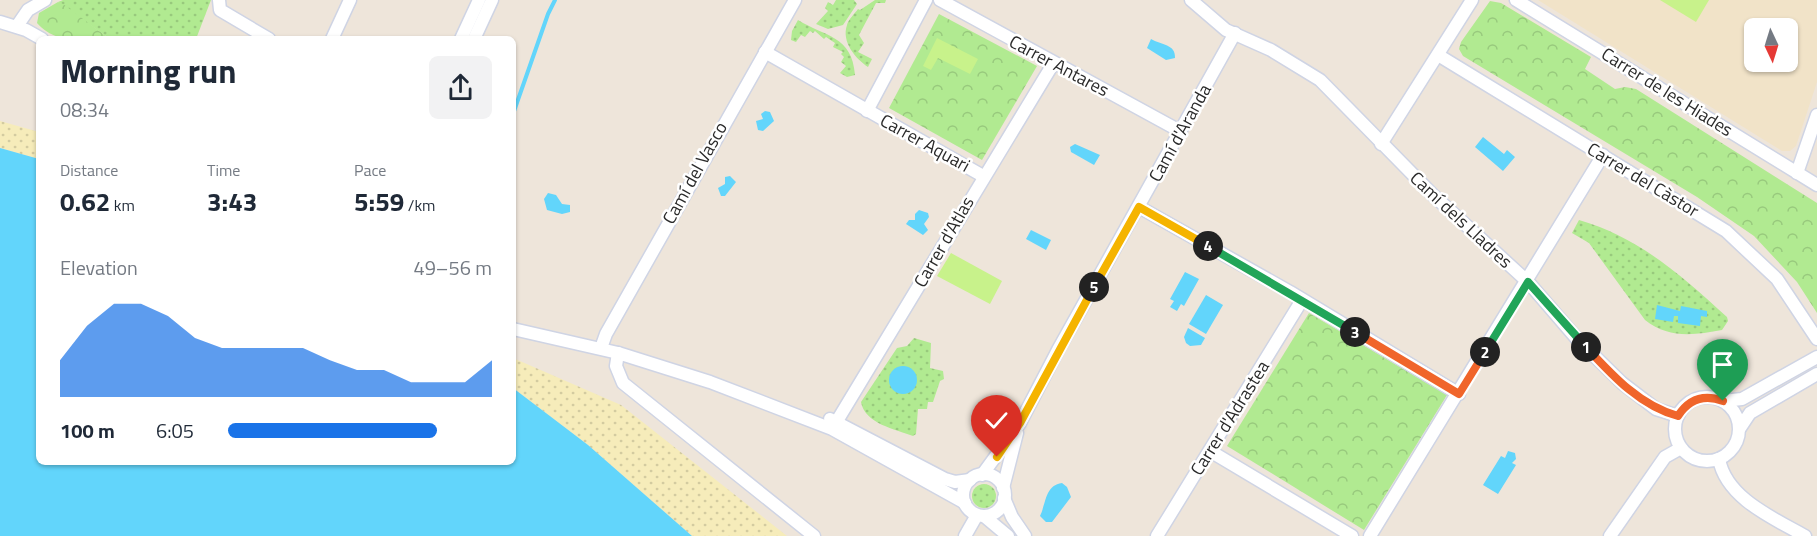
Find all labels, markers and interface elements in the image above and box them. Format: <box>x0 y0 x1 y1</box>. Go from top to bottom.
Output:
north arrow <box>1744 18 1798 72</box>
map controls <box>1744 18 1798 72</box>
street label: Carrer Antares <box>1005 28 1114 103</box>
street label: Carrer de les Hiades <box>1596 40 1738 143</box>
text: Morning run <box>60 46 237 96</box>
button: share <box>429 56 492 119</box>
street label: Camí d'Aranda <box>1141 79 1218 187</box>
text: 08:34 <box>60 94 109 125</box>
street label: Carrer Aquari <box>875 107 975 178</box>
street label: Camí del Vasco <box>655 117 734 229</box>
street label: Carrer del Càstor <box>1582 135 1704 224</box>
text: Distance <box>60 158 118 182</box>
text: Time <box>207 158 240 182</box>
text: Pace <box>354 158 386 182</box>
street label: Camí dels Lladres <box>1404 165 1519 274</box>
text: 0.62 <box>60 182 110 221</box>
text: 3:43 <box>207 182 257 221</box>
text: 5:59 <box>354 182 404 221</box>
street label: Carrer d'Atlas <box>907 191 981 292</box>
text: km <box>110 193 135 217</box>
text: /km <box>404 193 436 217</box>
pin: 4 <box>1193 231 1223 261</box>
text: 4 <box>1204 234 1212 258</box>
text: Elevation <box>60 252 138 283</box>
text: 49–56 m <box>413 252 492 283</box>
pin: 5 <box>1079 272 1109 302</box>
text: 5 <box>1090 275 1098 299</box>
pin: 3 <box>1340 317 1370 347</box>
text: 3 <box>1351 320 1359 344</box>
pin: 1 <box>1571 332 1601 362</box>
text: 1 <box>1582 335 1590 359</box>
pin: 2 <box>1470 337 1500 367</box>
pin <box>1697 339 1748 401</box>
text: 2 <box>1481 340 1489 364</box>
icon: arrive <box>1706 348 1739 381</box>
street label: Carrer d'Adrastea <box>1183 355 1276 480</box>
pin <box>971 395 1022 457</box>
icon: check <box>980 404 1013 437</box>
text: 100 m <box>60 415 115 446</box>
text: 6:05 <box>156 415 194 446</box>

